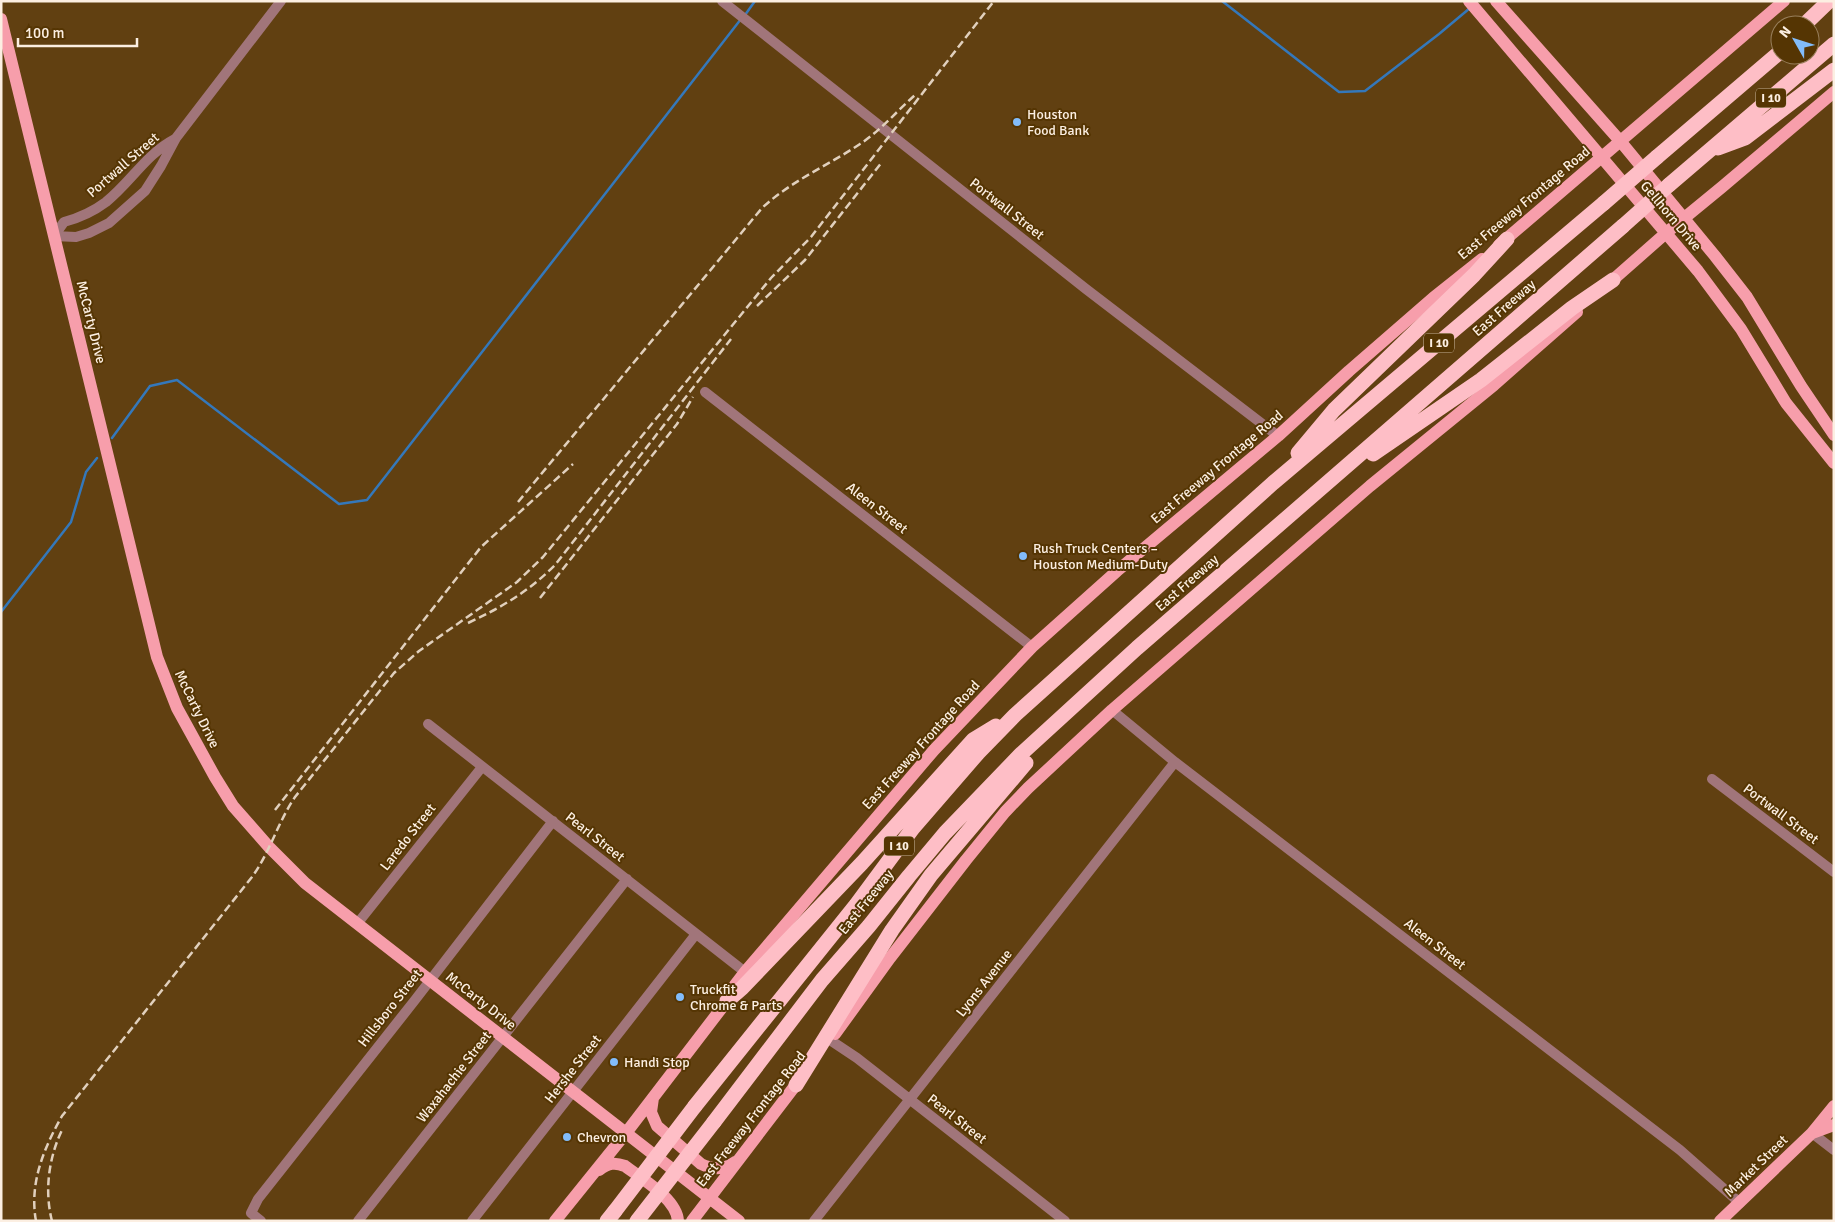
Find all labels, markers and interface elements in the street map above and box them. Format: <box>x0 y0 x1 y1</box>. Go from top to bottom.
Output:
scale bar <box>18 15 136 47</box>
north arrow <box>1770 15 1820 65</box>
text: N <box>1776 23 1795 41</box>
text: 100 m <box>25 24 65 42</box>
road number: I 10 <box>1756 89 1786 108</box>
place label: Houston Food Bank <box>1027 106 1089 139</box>
marker: Houston Food Bank <box>1011 116 1023 128</box>
street label: Portwall Street <box>83 129 163 201</box>
street label: East Freeway Frontage Road <box>1454 143 1594 263</box>
street label: Portwall Street <box>966 175 1048 243</box>
street label: Gellhorn Drive <box>1637 178 1705 254</box>
street label: East Freeway <box>1469 276 1539 340</box>
street label: McCarty Drive <box>73 279 109 365</box>
road number: I 10 <box>1424 333 1454 352</box>
street label: East Freeway Frontage Road <box>1147 407 1287 527</box>
street label: Aleen Street <box>843 479 911 537</box>
place label: Rush Truck Centers – Houston Medium-Duty <box>1033 540 1168 573</box>
marker: Rush Truck Centers – Houston Medium-Duty <box>1017 550 1029 562</box>
street label: East Freeway <box>1152 551 1222 615</box>
street label: McCarty Drive <box>171 667 223 751</box>
street label: East Freeway Frontage Road <box>859 677 983 813</box>
street label: Portwall Street <box>1740 780 1822 848</box>
street label: Laredo Street <box>377 800 440 874</box>
street label: Pearl Street <box>562 809 628 865</box>
road number: I 10 <box>884 836 914 856</box>
street label: East Freeway <box>835 866 897 938</box>
street label: Aleen Street <box>1401 915 1469 973</box>
street label: Lyons Avenue <box>952 946 1016 1020</box>
street label: Hillsboro Street <box>354 966 426 1050</box>
street label: McCarty Drive <box>442 968 520 1034</box>
place label: Truckfit Chrome & Parts <box>690 981 782 1014</box>
marker: Truckfit Chrome & Parts <box>674 991 686 1003</box>
street label: Waxahachie Street <box>413 1028 495 1126</box>
street label: Hershe Street <box>541 1031 605 1107</box>
street label: East Freeway Frontage Road <box>693 1048 809 1190</box>
place label: Handi Stop <box>624 1054 690 1071</box>
marker: Handi Stop <box>608 1056 620 1068</box>
street label: Pearl Street <box>924 1091 990 1147</box>
place label: Chevron <box>577 1129 626 1146</box>
marker: Chevron <box>561 1131 573 1143</box>
street label: Market Street <box>1721 1131 1791 1201</box>

